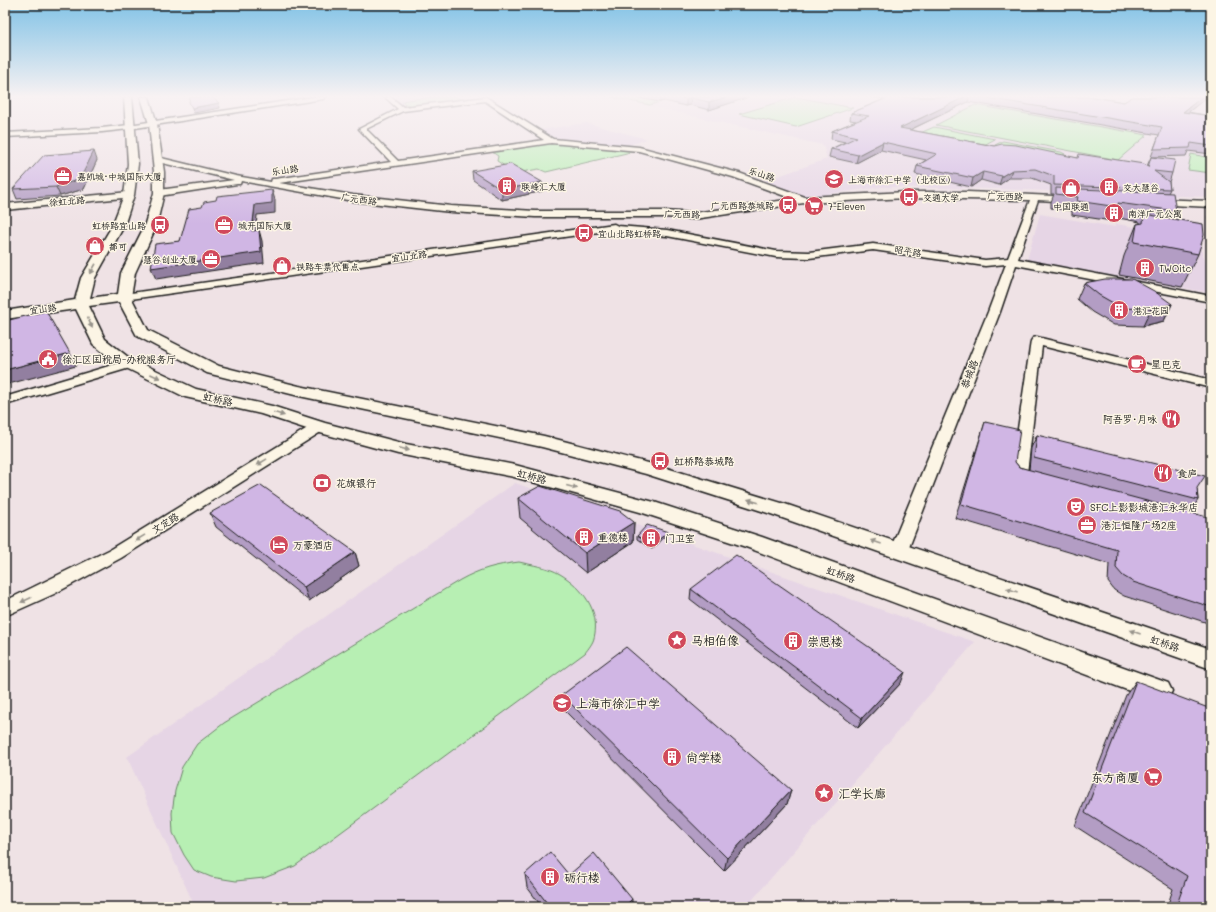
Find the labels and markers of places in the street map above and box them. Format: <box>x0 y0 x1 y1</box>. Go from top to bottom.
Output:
office icon: 嘉凯城·中城国际大厦 <box>52 165 74 187</box>
school or university icon: 上海市徐汇中学（北校区） <box>823 168 845 190</box>
place label: 嘉凯城·中城国际大厦 <box>77 171 162 182</box>
place label: 上海市徐汇中学（北校区） <box>848 174 956 185</box>
building icon: 联峰汇大厦 <box>496 175 518 197</box>
building icon: 交大慧谷 <box>1098 176 1120 198</box>
shop icon: 中国联通 <box>1060 177 1082 199</box>
place label: 联峰汇大厦 <box>521 181 566 192</box>
place label: 交大慧谷 <box>1123 182 1159 193</box>
bus stop icon: 交通大学 <box>898 186 920 208</box>
place label: 交通大学 <box>923 192 959 203</box>
bus stop icon: 广元西路恭城路 <box>777 194 799 216</box>
supermarket icon: 7-Eleven <box>803 195 825 217</box>
place label: 广元西路恭城路 <box>711 200 774 211</box>
place label: 7-Eleven <box>828 201 865 212</box>
place label: 中国联通 <box>1053 201 1089 212</box>
building icon: 南洋广元公寓 <box>1103 202 1125 224</box>
place label: 南洋广元公寓 <box>1128 208 1182 219</box>
bus stop icon: 虹桥路宜山路 <box>149 214 171 236</box>
office icon: 城开国际大厦 <box>213 214 235 236</box>
place label: 虹桥路宜山路 <box>92 220 146 231</box>
place label: 城开国际大厦 <box>238 220 292 231</box>
bus stop icon: 宜山北路虹桥路 <box>573 222 595 244</box>
place label: 宜山北路虹桥路 <box>598 228 661 239</box>
shop icon: 都可 <box>84 235 106 257</box>
place label: 都可 <box>108 241 127 252</box>
office icon: 慧谷创业大厦 <box>200 248 222 270</box>
place label: 慧谷创业大厦 <box>143 254 197 265</box>
shop icon: 铁路车票代售点 <box>271 255 293 277</box>
building icon: TWOitc <box>1134 257 1156 279</box>
place label: 铁路车票代售点 <box>296 261 359 272</box>
place label: TWOitc <box>1159 263 1191 274</box>
building icon: 港汇花园 <box>1108 299 1130 321</box>
place label: 港汇花园 <box>1133 305 1169 316</box>
public building icon: 徐汇区国税局-办税服务厅 <box>37 348 59 370</box>
place label: 徐汇区国税局-办税服务厅 <box>62 352 176 366</box>
cafe icon: 星巴克 <box>1126 353 1148 375</box>
place label: 星巴克 <box>1151 357 1181 371</box>
restaurant icon: 阿吾罗·月咏 <box>1160 408 1182 430</box>
place label: 阿吾罗·月咏 <box>1103 412 1158 426</box>
bus stop icon: 虹桥路恭城路 <box>649 450 671 472</box>
place label: 虹桥路恭城路 <box>674 454 734 468</box>
restaurant icon: 食庐 <box>1152 462 1174 484</box>
place label: 食庐 <box>1177 466 1197 480</box>
bank icon: 花旗银行 <box>311 472 333 494</box>
place label: 花旗银行 <box>336 476 376 490</box>
theatre icon: SFC上影影城港汇永华店 <box>1065 496 1087 518</box>
place label: SFC上影影城港汇永华店 <box>1090 500 1198 514</box>
office icon: 港汇恒隆广场2座 <box>1076 514 1098 536</box>
place label: 港汇恒隆广场2座 <box>1101 518 1177 532</box>
building icon: 重德楼 <box>573 526 595 548</box>
building icon: 门卫室 <box>640 527 662 549</box>
place label: 重德楼 <box>598 530 628 544</box>
place label: 门卫室 <box>665 531 695 545</box>
hotel icon: 万豪酒店 <box>268 534 290 556</box>
place label: 万豪酒店 <box>293 538 333 552</box>
place icon: 马相伯像 <box>666 629 688 651</box>
building icon: 崇思楼 <box>782 630 804 652</box>
place label: 马相伯像 <box>691 632 739 648</box>
place label: 崇思楼 <box>807 633 843 649</box>
school or university icon: 上海市徐汇中学 <box>551 692 573 714</box>
place label: 上海市徐汇中学 <box>576 695 660 711</box>
building icon: 尚学楼 <box>661 746 683 768</box>
place label: 尚学楼 <box>686 749 722 765</box>
supermarket icon: 东方商厦 <box>1142 766 1164 788</box>
place label: 东方商厦 <box>1091 769 1139 785</box>
place icon: 汇学长廊 <box>813 782 835 804</box>
place label: 汇学长廊 <box>838 785 886 801</box>
building icon: 砺行楼 <box>539 866 561 888</box>
place label: 砺行楼 <box>564 869 600 885</box>

